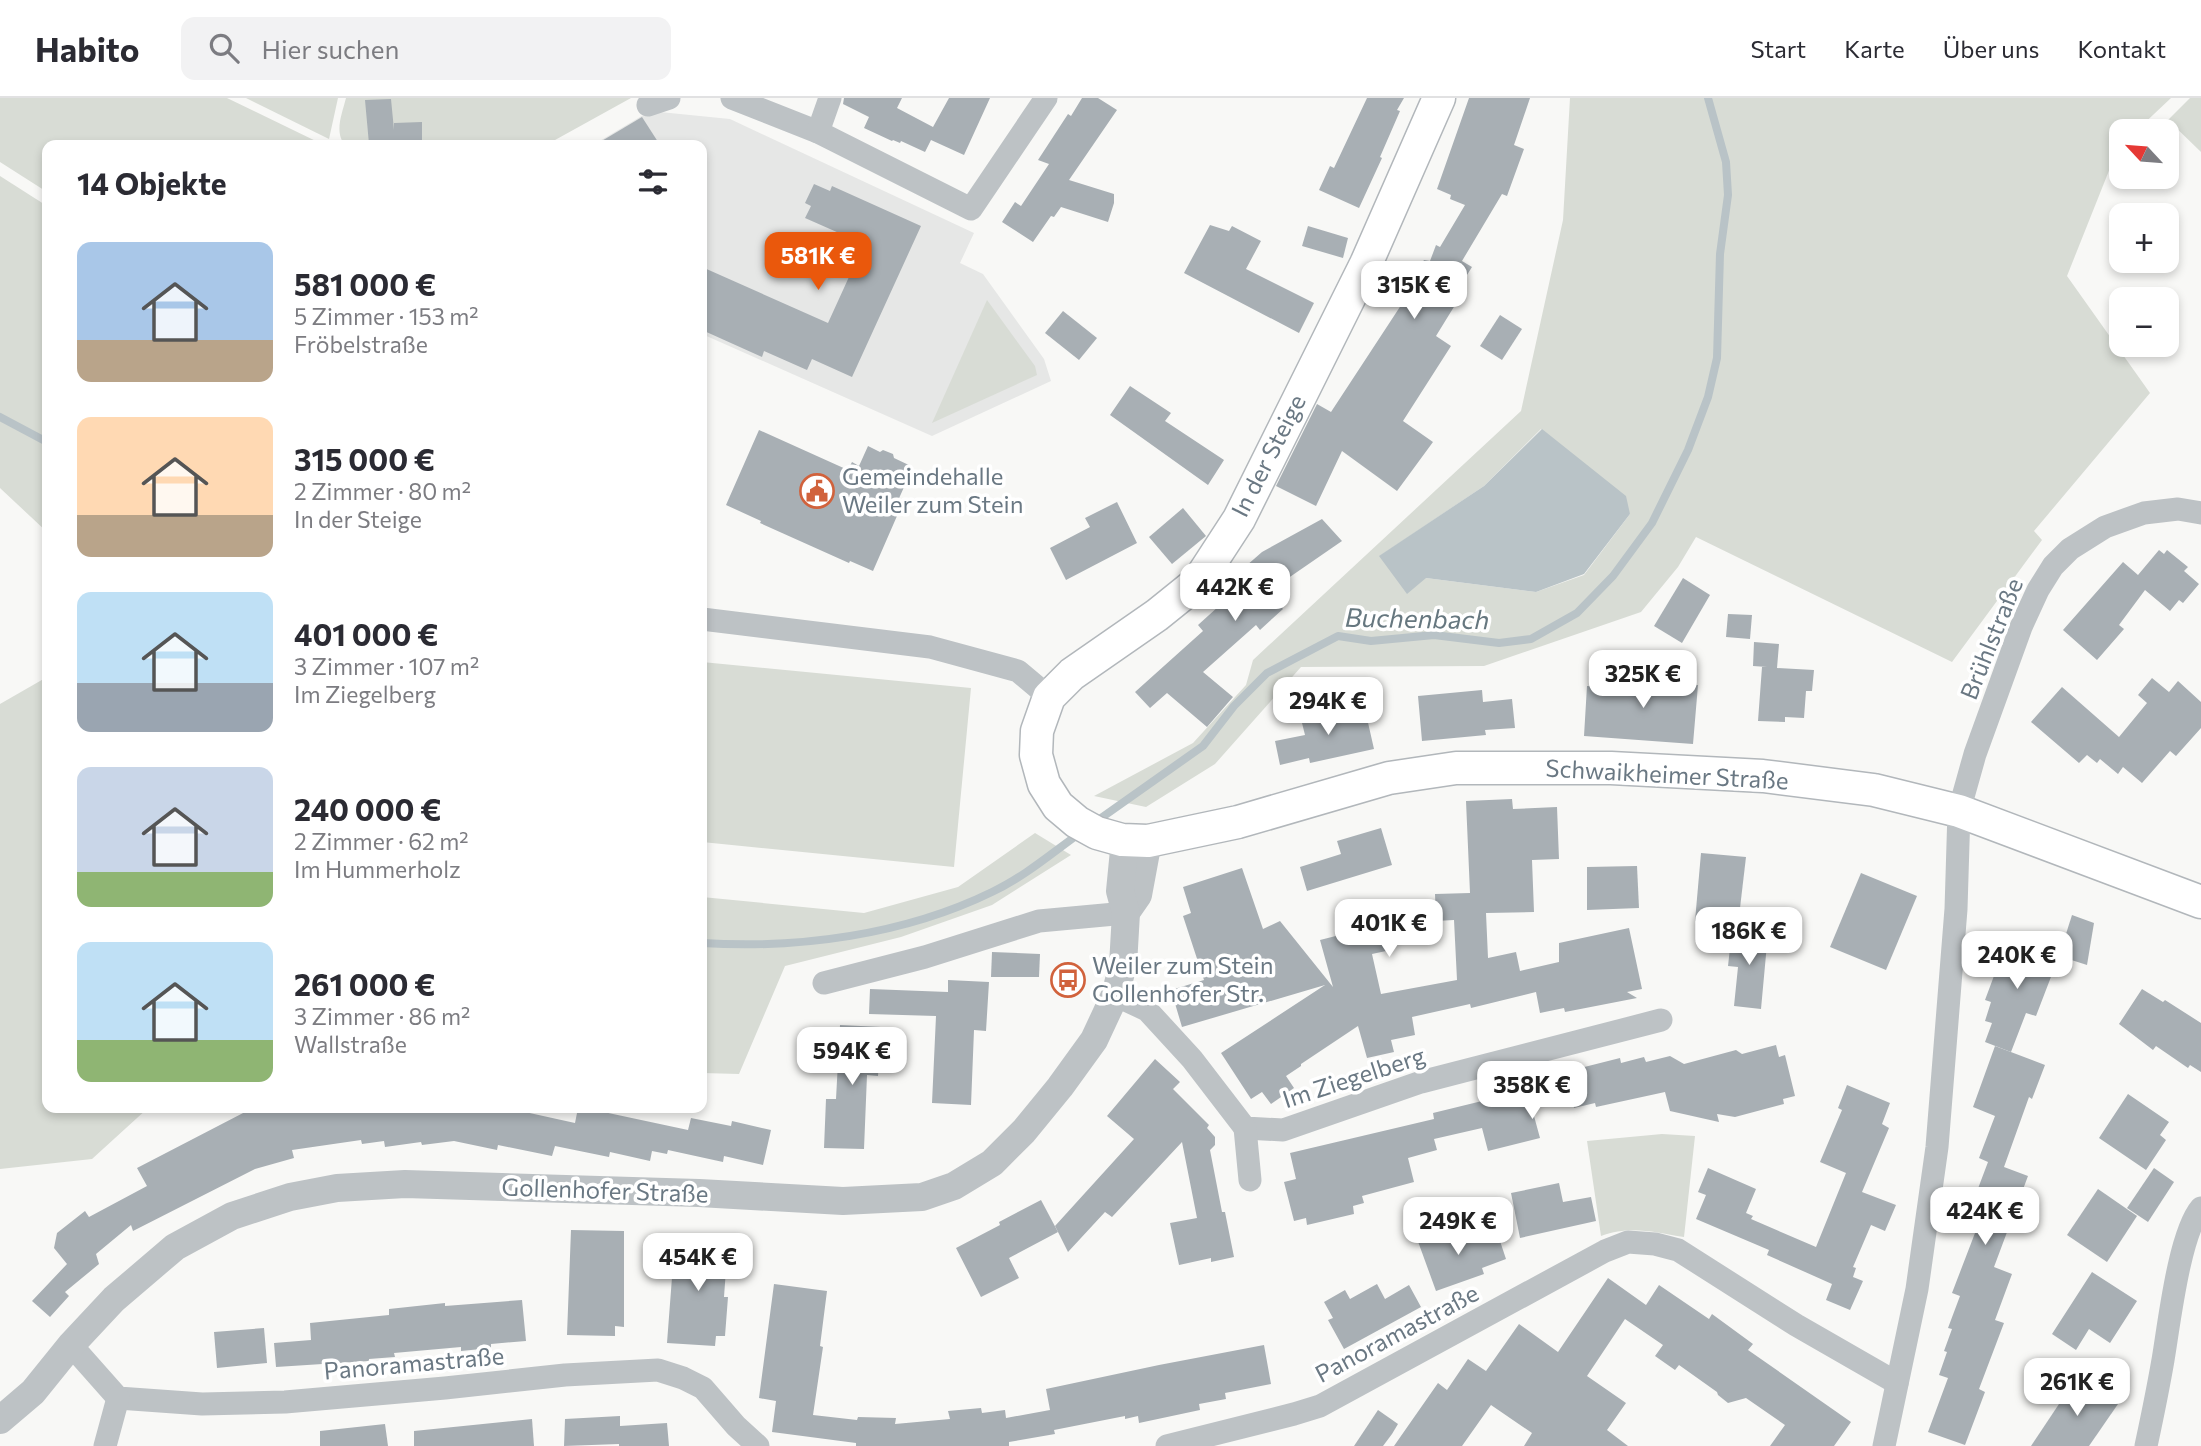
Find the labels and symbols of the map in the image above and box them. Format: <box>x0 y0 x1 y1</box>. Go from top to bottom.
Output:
north arrow <box>2109 119 2179 189</box>
pin: 581K € <box>761 232 875 292</box>
pin: 315K € <box>1357 262 1471 321</box>
street label: In der Steige <box>1224 389 1311 521</box>
place label: Gemeindehalle Weiler zum Stein <box>842 461 1024 518</box>
public building icon: Gemeindehalle Weiler zum Stein <box>798 472 836 510</box>
pin: 442K € <box>1178 564 1292 623</box>
street label: Brühlstraße <box>1953 574 2028 703</box>
water label: Buchenbach <box>1345 601 1489 634</box>
pin: 325K € <box>1586 650 1700 710</box>
pin: 294K € <box>1271 678 1385 737</box>
street label: Schwaikheimer Straße <box>1545 753 1789 794</box>
pin: 401K € <box>1332 900 1446 959</box>
pin: 186K € <box>1692 908 1806 967</box>
pin: 240K € <box>1960 932 2074 991</box>
place label: Weiler zum Stein Gollenhofer Str. <box>1092 950 1274 1007</box>
bus stop icon: Weiler zum Stein Gollenhofer Str. <box>1049 961 1087 999</box>
pin: 594K € <box>795 1028 909 1087</box>
street label: Im Ziegelberg <box>1279 1040 1428 1113</box>
pin: 358K € <box>1475 1062 1589 1121</box>
street label: Gollenhofer Straße <box>501 1171 709 1208</box>
pin: 424K € <box>1928 1188 2042 1247</box>
pin: 249K € <box>1401 1198 1515 1257</box>
pin: 454K € <box>641 1234 755 1293</box>
street label: Panoramastraße <box>1310 1277 1483 1388</box>
street label: Panoramastraße <box>322 1340 505 1385</box>
pin: 261K € <box>2020 1358 2134 1418</box>

